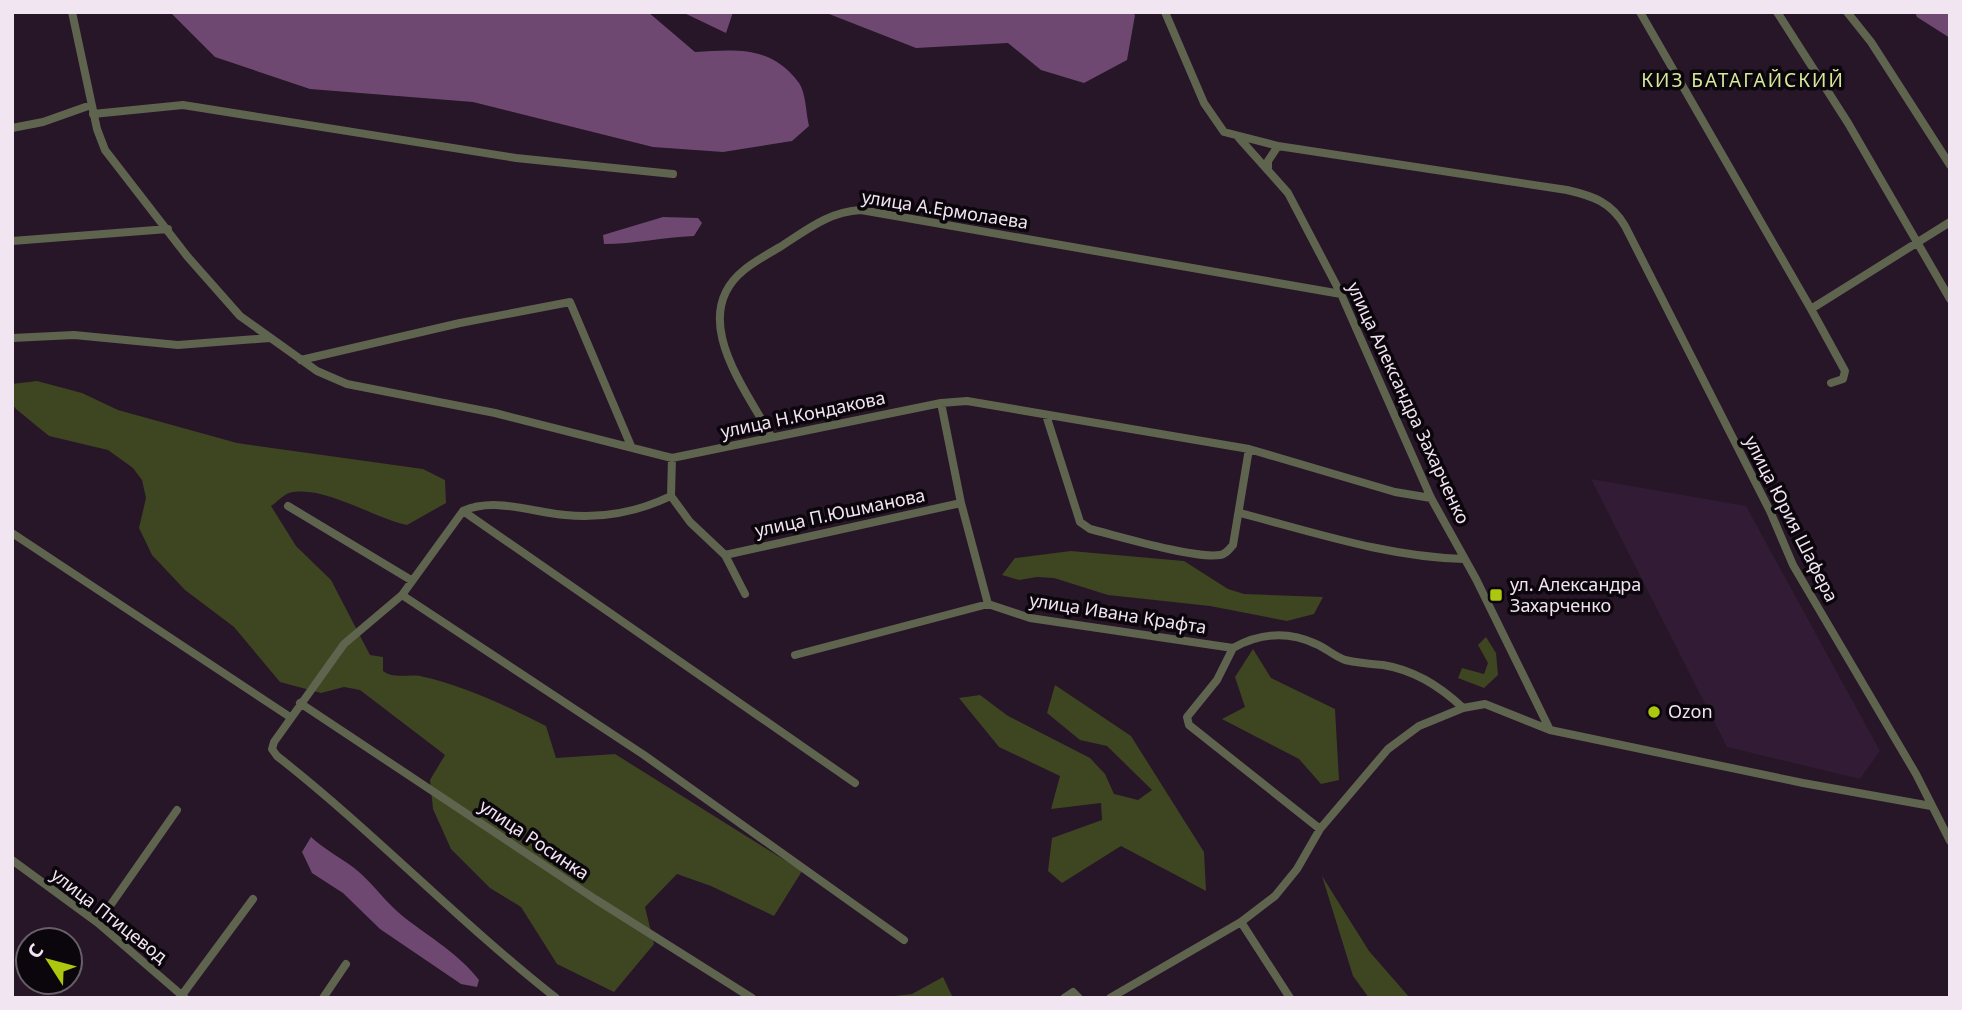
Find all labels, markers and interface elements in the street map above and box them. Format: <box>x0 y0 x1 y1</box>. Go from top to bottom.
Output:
district label: КИЗ БАТАГАЙСКИЙ <box>1641 67 1845 93</box>
street label: улица А.Ермолаева <box>860 184 1030 234</box>
street label: улица Александра Захарченко <box>1342 278 1476 528</box>
street label: улица Н.Кондакова <box>718 385 887 443</box>
street label: улица Юрия Шафера <box>1740 431 1844 606</box>
street label: улица П.Юшманова <box>752 482 927 542</box>
place label: ул. Александра Захарченко <box>1510 572 1641 617</box>
street label: улица Ивана Крафта <box>1028 587 1208 639</box>
marker: ул. Александра Захарченко <box>1488 587 1504 603</box>
place label: Ozon <box>1668 699 1713 723</box>
marker: Ozon <box>1646 704 1662 720</box>
street label: улица Росинка <box>475 794 594 885</box>
street label: улица Птицевод <box>47 862 173 968</box>
north arrow <box>14 926 84 996</box>
text: С <box>21 938 49 964</box>

